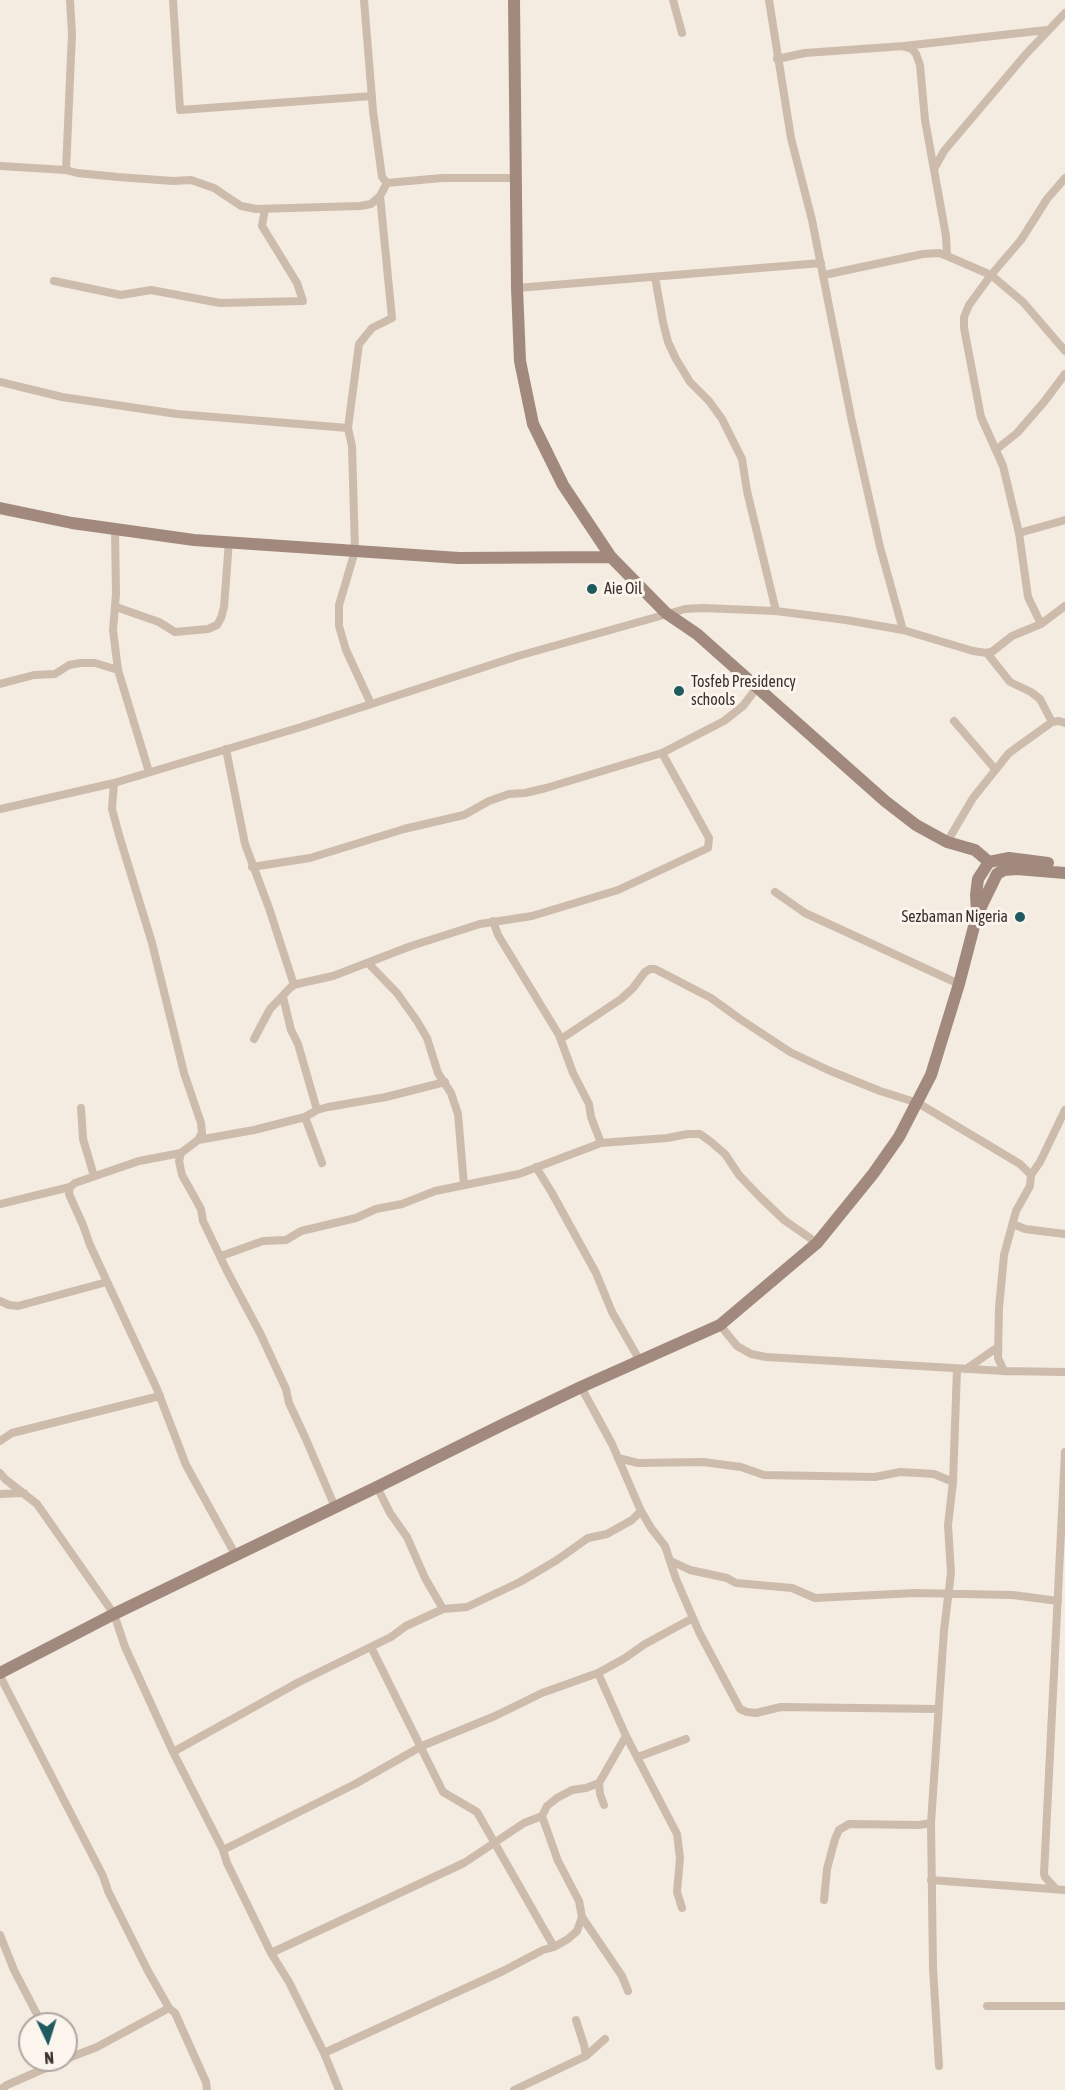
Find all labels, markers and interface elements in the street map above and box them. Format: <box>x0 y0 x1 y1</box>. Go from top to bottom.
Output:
place label: Aie Oil <box>604 579 642 599</box>
marker: Aie Oil <box>585 582 599 596</box>
place label: Tosfeb Presidency schools <box>691 672 796 710</box>
marker: Tosfeb Presidency schools <box>672 684 686 698</box>
place label: Sezbaman Nigeria <box>902 907 1008 927</box>
marker: Sezbaman Nigeria <box>1013 910 1027 924</box>
north arrow <box>18 2012 78 2072</box>
text: N <box>44 2049 54 2067</box>

